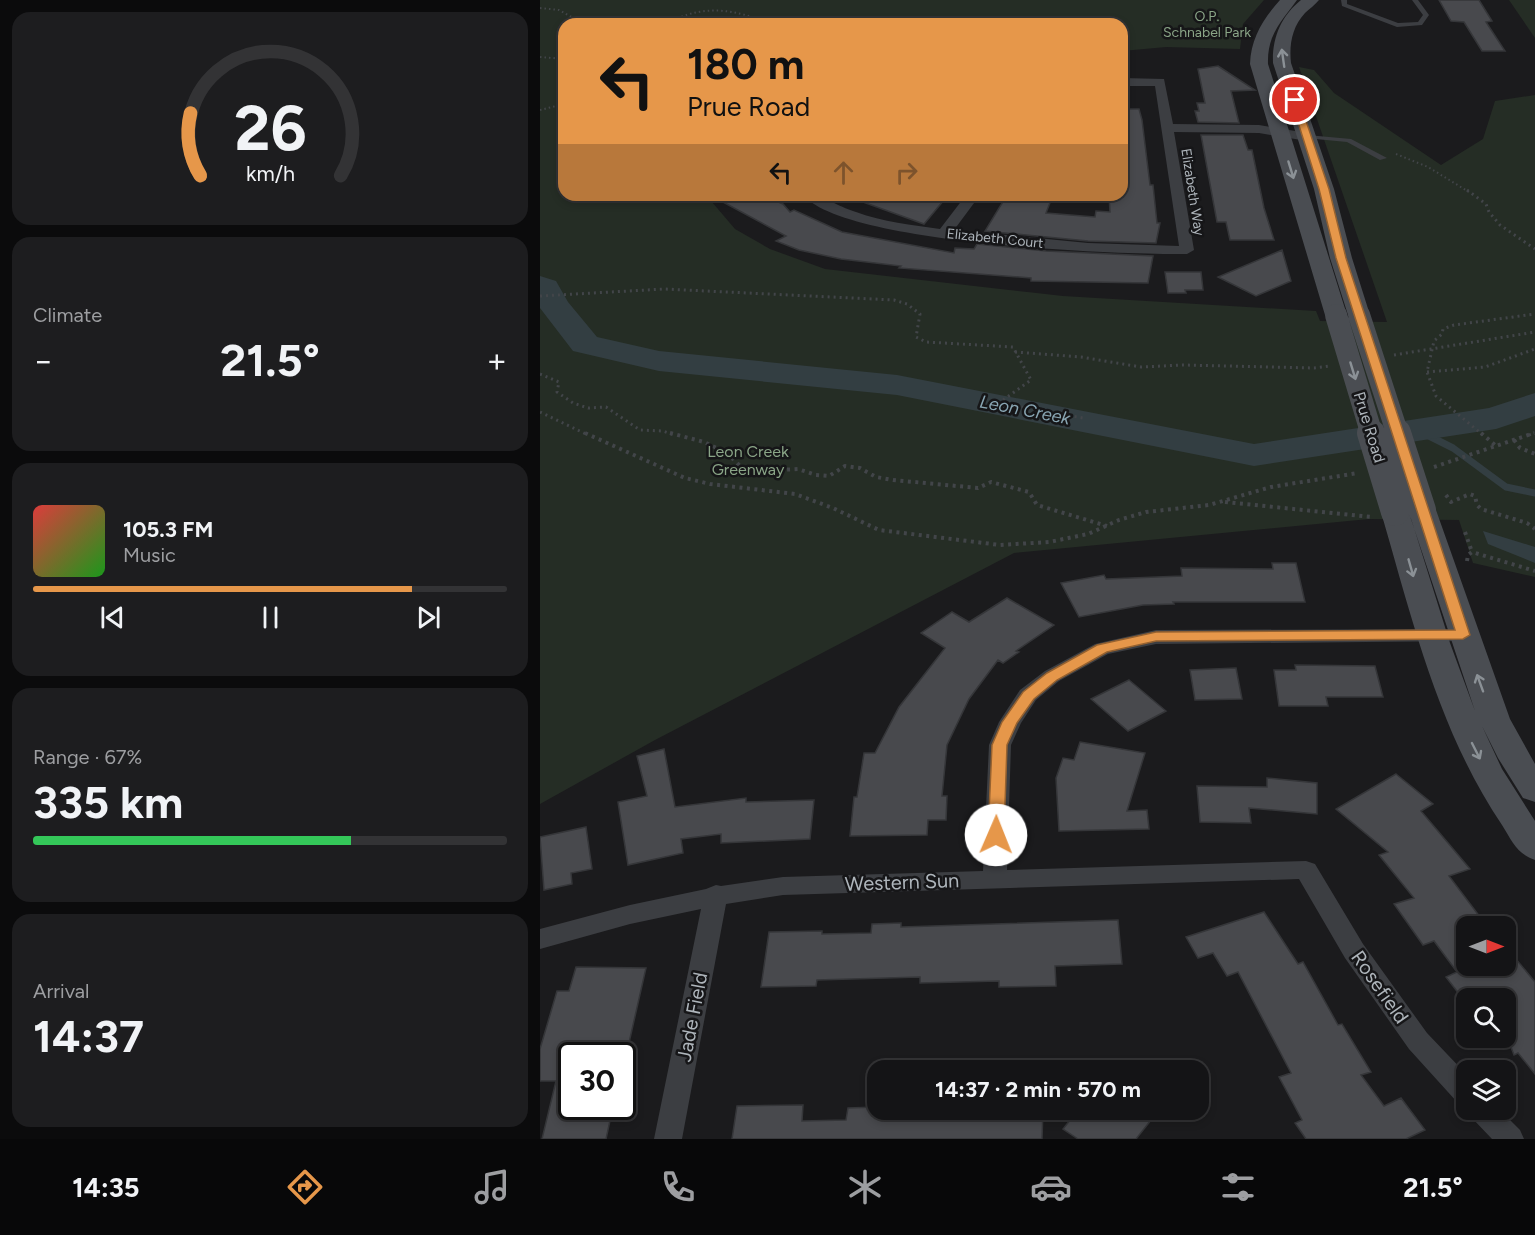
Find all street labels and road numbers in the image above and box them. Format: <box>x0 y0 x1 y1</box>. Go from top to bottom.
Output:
street label: Elizabeth Way <box>1177 147 1208 238</box>
street label: Elizabeth Court <box>946 225 1044 252</box>
street label: Prue Road <box>1350 389 1389 465</box>
street label: Western Sun <box>844 868 960 896</box>
street label: Rosefield <box>1346 946 1414 1028</box>
street label: Jade Field <box>672 970 712 1064</box>

